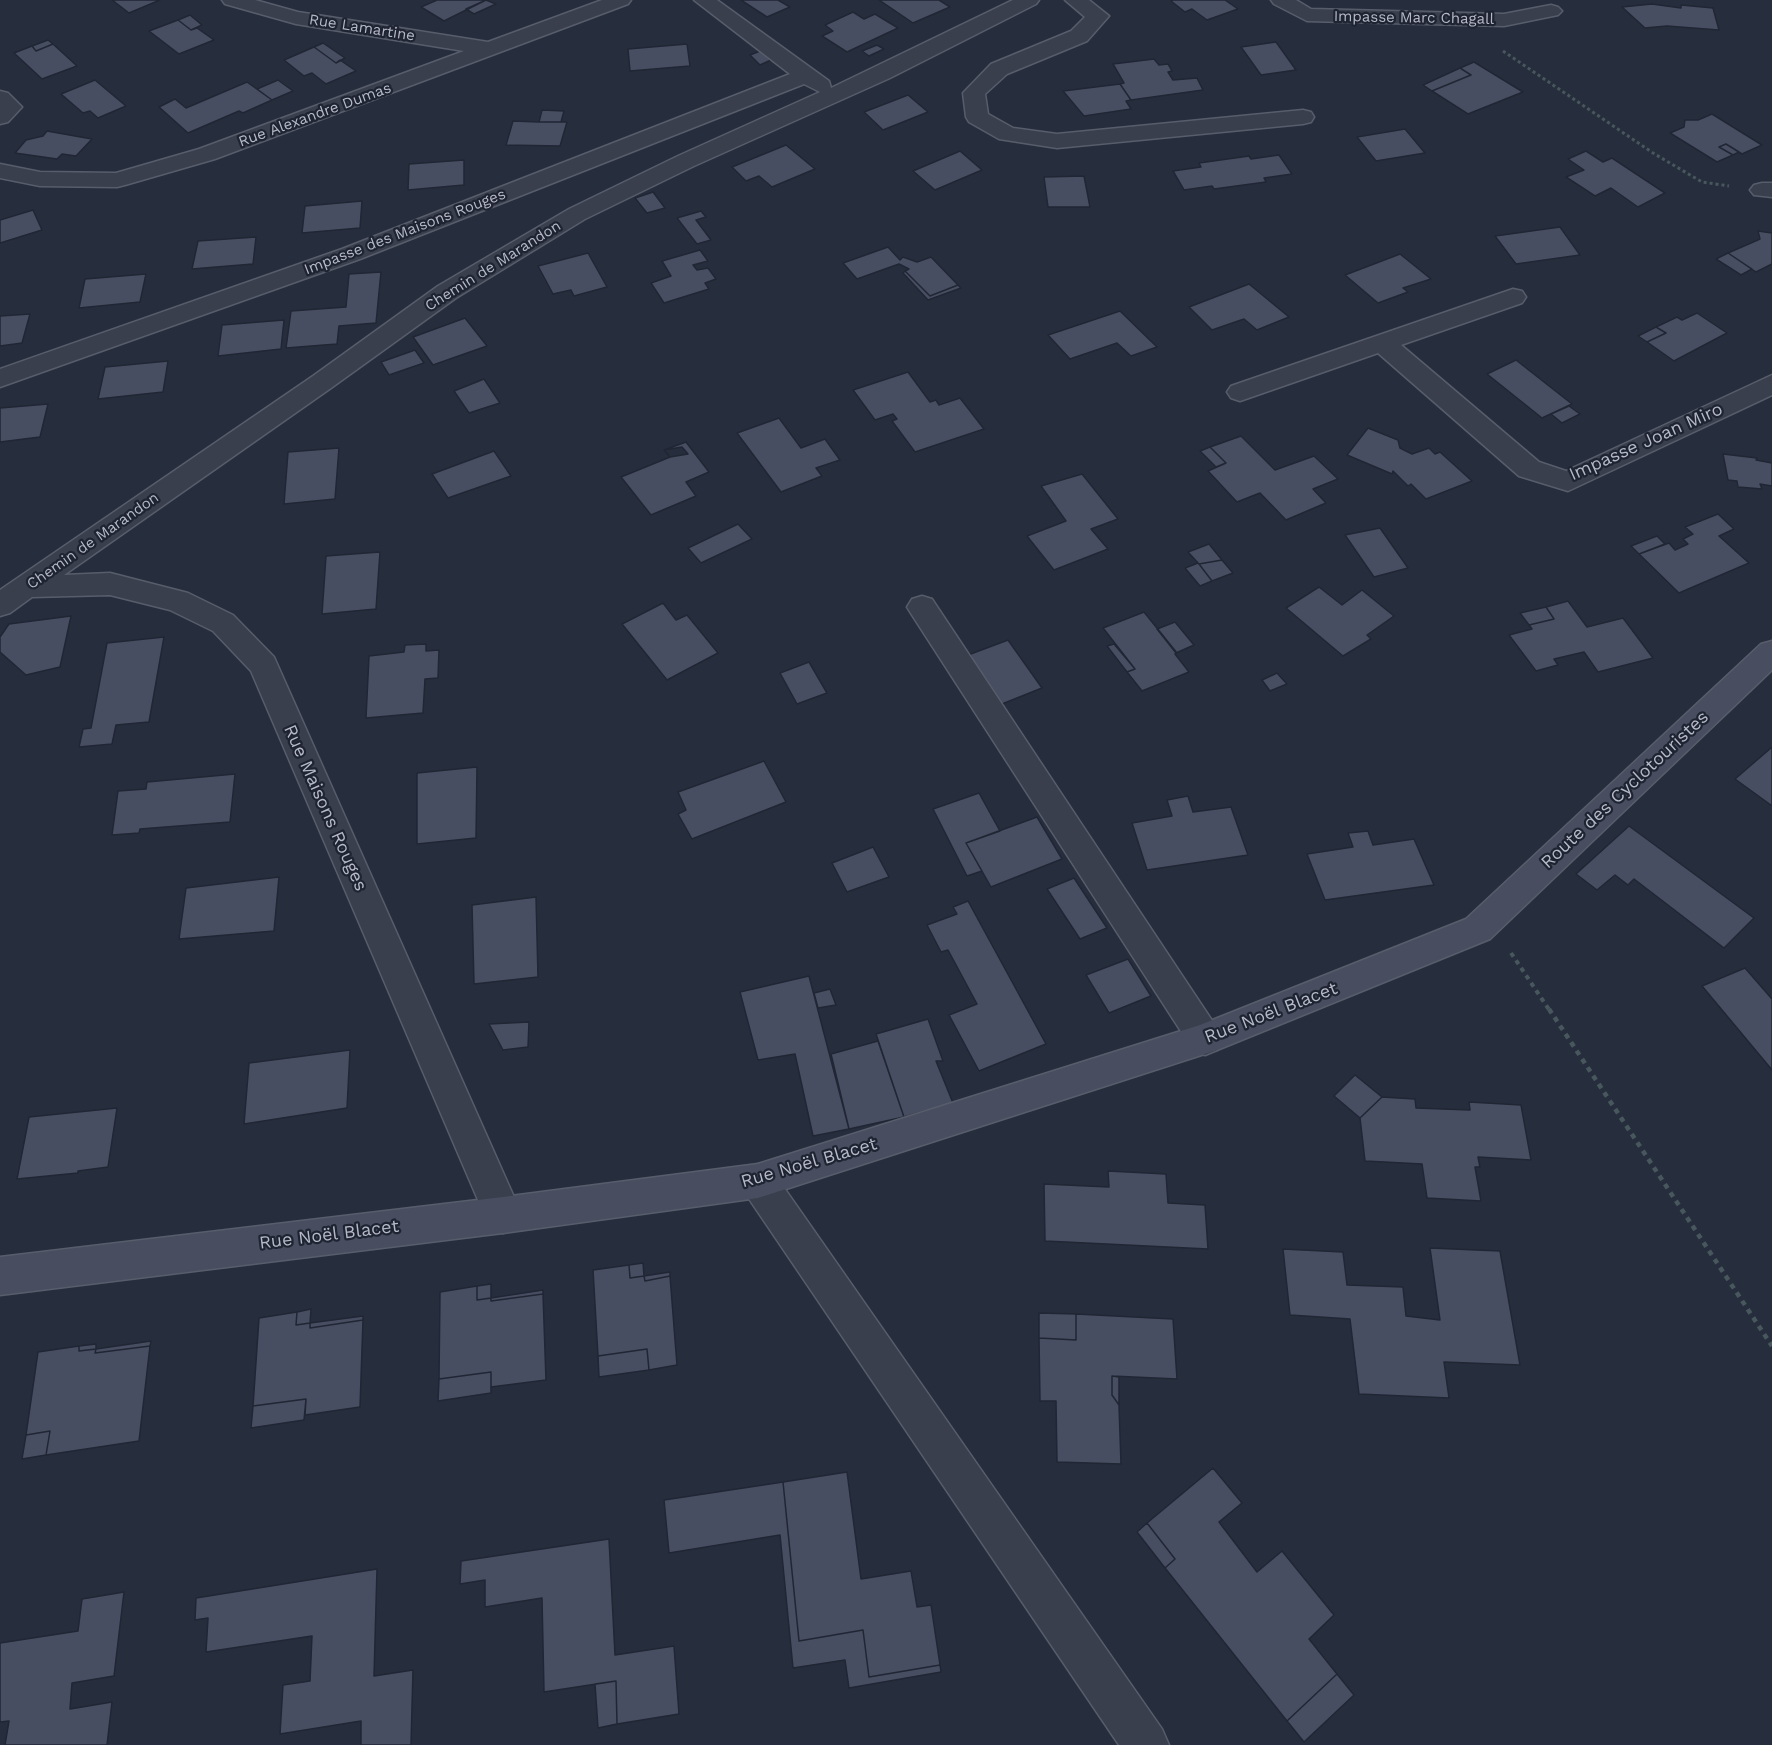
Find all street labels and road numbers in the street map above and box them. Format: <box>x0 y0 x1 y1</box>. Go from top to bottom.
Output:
street label: Impasse Marc Chagall <box>1334 8 1494 28</box>
street label: Rue Lamartine <box>308 11 416 45</box>
street label: Rue Alexandre Dumas <box>236 79 394 151</box>
street label: Impasse des Maisons Rouges <box>302 185 508 279</box>
street label: Chemin de Marandon <box>422 217 564 315</box>
street label: Impasse Joan Miro <box>1566 398 1726 486</box>
street label: Chemin de Marandon <box>24 489 162 593</box>
street label: Route des Cyclotouristes <box>1537 707 1713 873</box>
street label: Rue Maisons Rouges <box>279 722 371 894</box>
street label: Rue Noël Blacet <box>1202 978 1340 1048</box>
street label: Rue Noël Blacet <box>738 1133 880 1193</box>
street label: Rue Noël Blacet <box>258 1216 400 1254</box>

